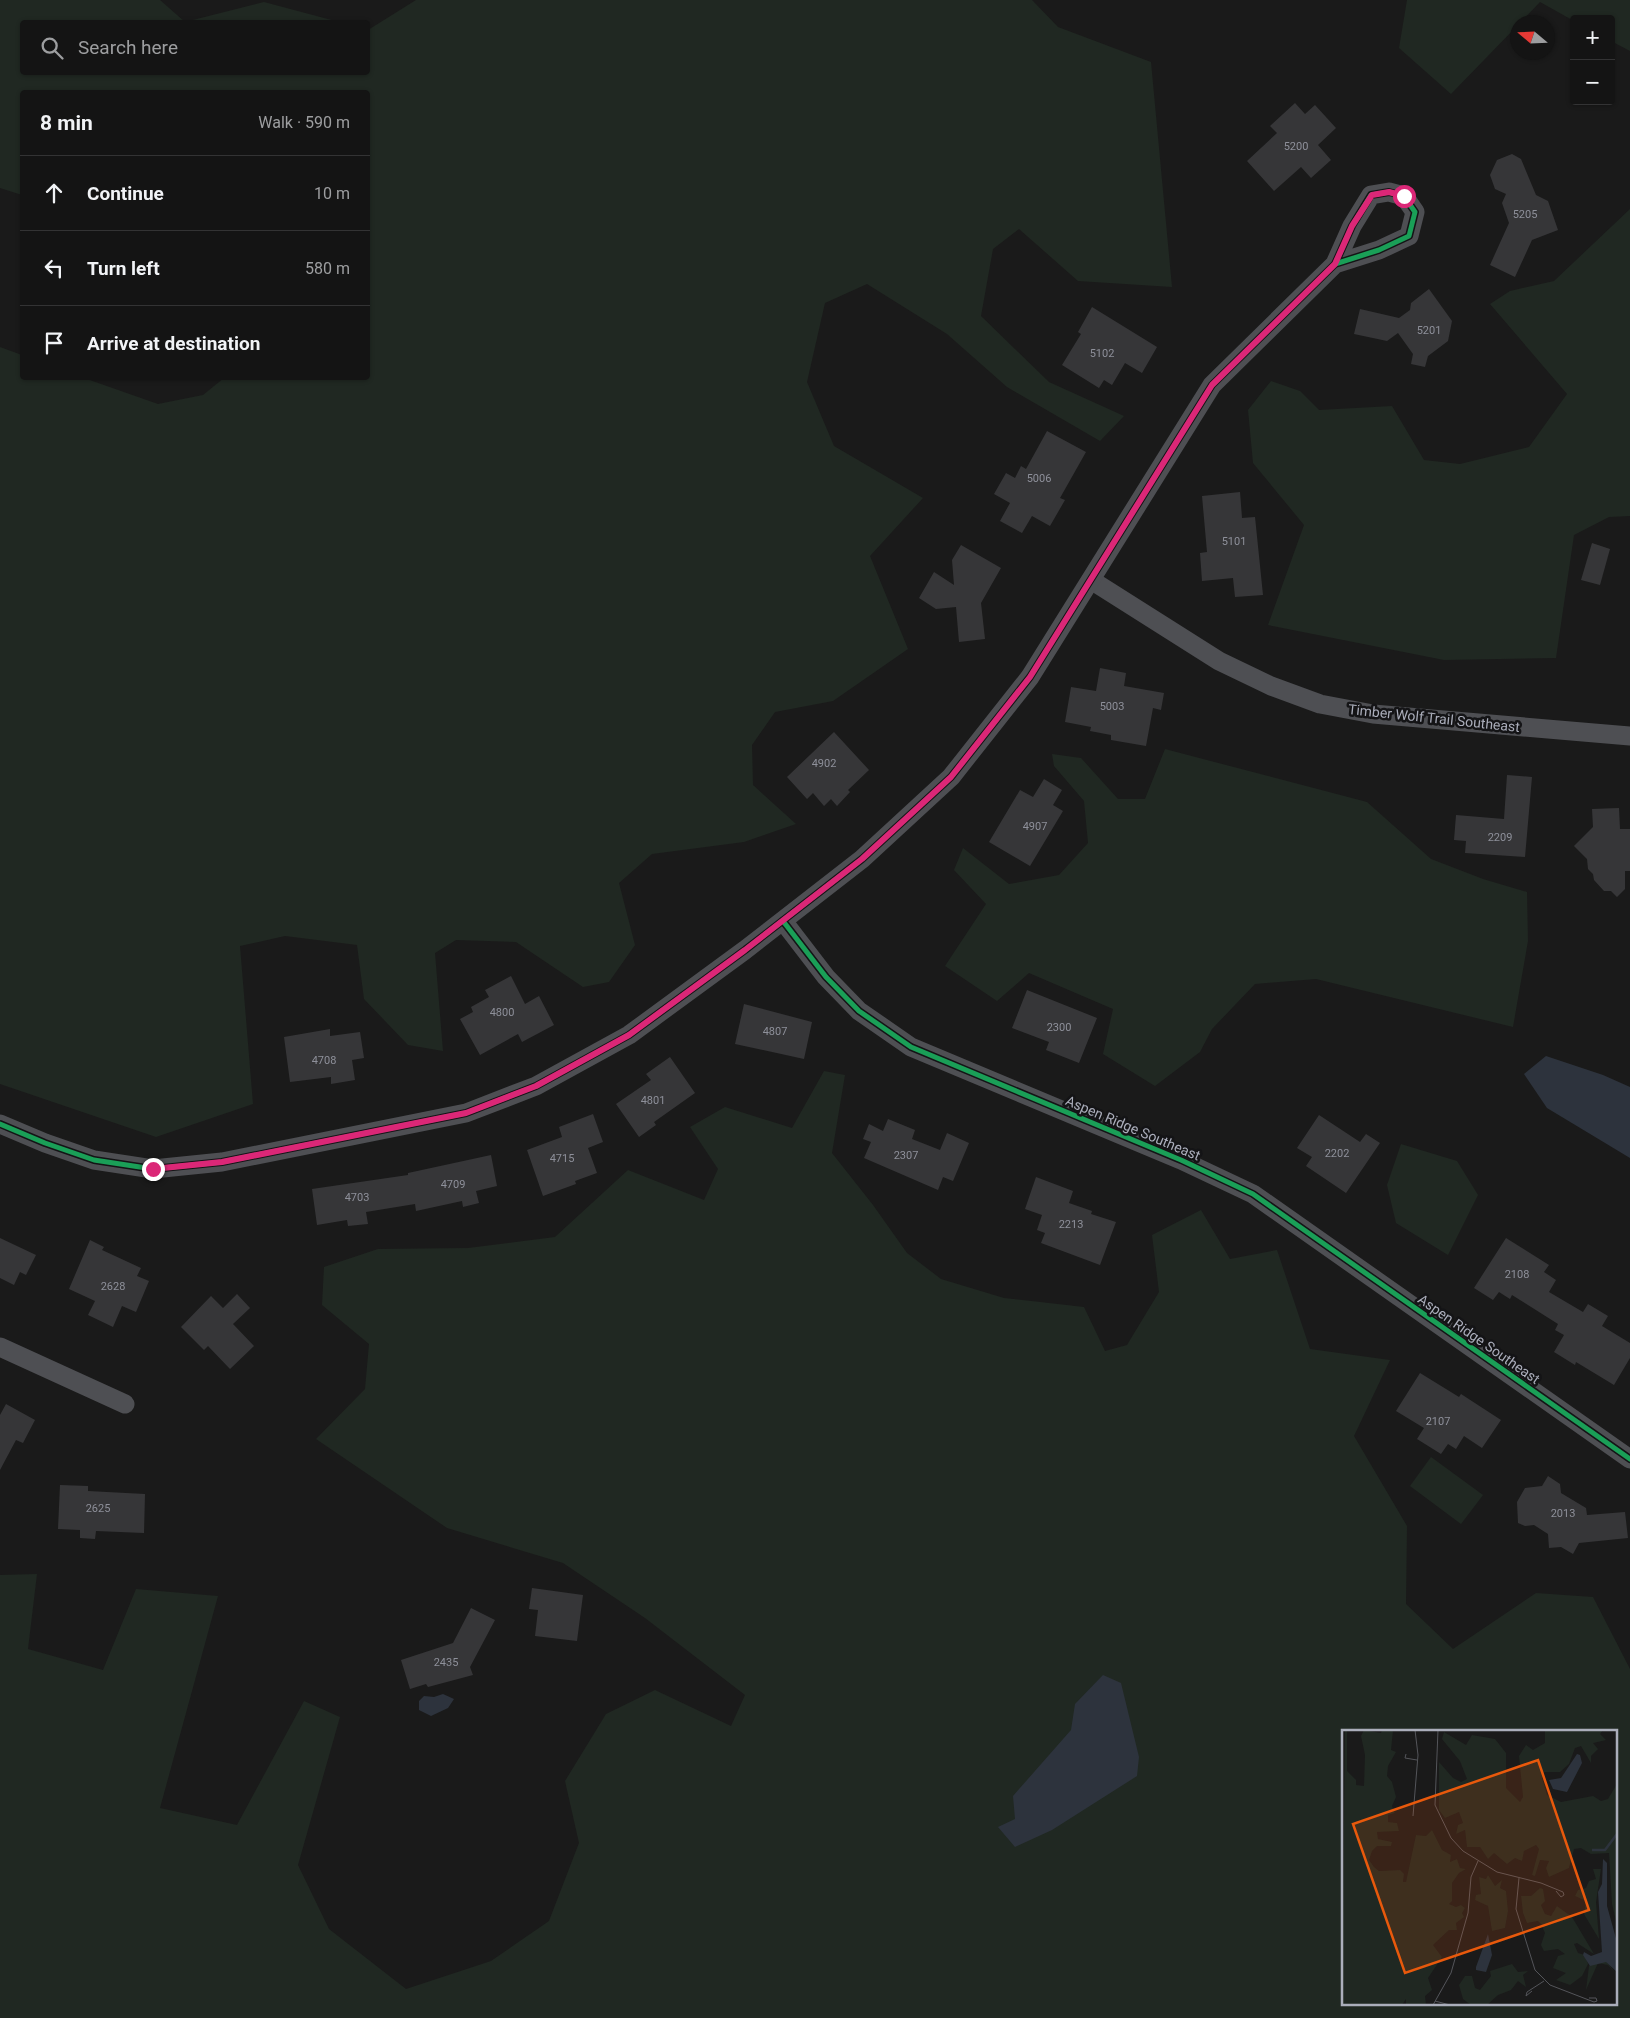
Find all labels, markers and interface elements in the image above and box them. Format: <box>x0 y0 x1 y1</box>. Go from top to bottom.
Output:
north arrow <box>1510 15 1555 60</box>
map controls <box>1570 15 1615 105</box>
button: + <box>1570 15 1615 60</box>
search box <box>20 20 370 75</box>
icon: search <box>38 34 66 62</box>
text: Search here <box>78 36 178 59</box>
button: − <box>1570 60 1615 105</box>
text: 8 min <box>40 111 93 135</box>
text: Walk · 590 m <box>258 113 350 132</box>
house number: 5200 <box>1284 140 1308 153</box>
icon: ahead <box>40 179 68 207</box>
text: Continue <box>87 182 164 205</box>
text: 10 m <box>314 184 350 203</box>
route start <box>1393 185 1416 208</box>
house number: 5205 <box>1513 208 1537 221</box>
icon: left <box>40 254 68 282</box>
text: Turn left <box>87 257 160 280</box>
text: 580 m <box>305 259 350 278</box>
house number: 5201 <box>1417 324 1441 337</box>
icon: arrive <box>40 329 68 357</box>
text: Arrive at destination <box>87 332 260 355</box>
house number: 5102 <box>1090 347 1114 360</box>
house number: 5006 <box>1027 472 1051 485</box>
house number: 5101 <box>1222 535 1246 548</box>
house number: 5003 <box>1100 700 1124 713</box>
street label: Timber Wolf Trail Southeast <box>1347 701 1521 735</box>
house number: 4902 <box>812 757 836 770</box>
house number: 4907 <box>1023 820 1047 833</box>
house number: 2209 <box>1488 831 1512 844</box>
house number: 4800 <box>490 1006 514 1019</box>
house number: 2300 <box>1047 1021 1071 1034</box>
house number: 4807 <box>763 1025 787 1038</box>
house number: 4708 <box>312 1054 336 1067</box>
street label: Aspen Ridge Southeast <box>1063 1092 1203 1164</box>
house number: 4801 <box>641 1094 665 1107</box>
house number: 2202 <box>1325 1147 1349 1160</box>
house number: 2307 <box>894 1149 918 1162</box>
house number: 4715 <box>550 1152 574 1165</box>
route end <box>142 1158 165 1181</box>
house number: 4709 <box>441 1178 465 1191</box>
house number: 4703 <box>345 1191 369 1204</box>
house number: 2213 <box>1059 1218 1083 1231</box>
house number: 2108 <box>1505 1268 1529 1281</box>
house number: 2628 <box>101 1280 125 1293</box>
street label: Aspen Ridge Southeast <box>1415 1291 1543 1387</box>
house number: 2107 <box>1426 1415 1450 1428</box>
house number: 2625 <box>86 1502 110 1515</box>
house number: 2013 <box>1551 1507 1575 1520</box>
house number: 2435 <box>434 1656 458 1669</box>
inset map <box>1342 1730 1618 2006</box>

